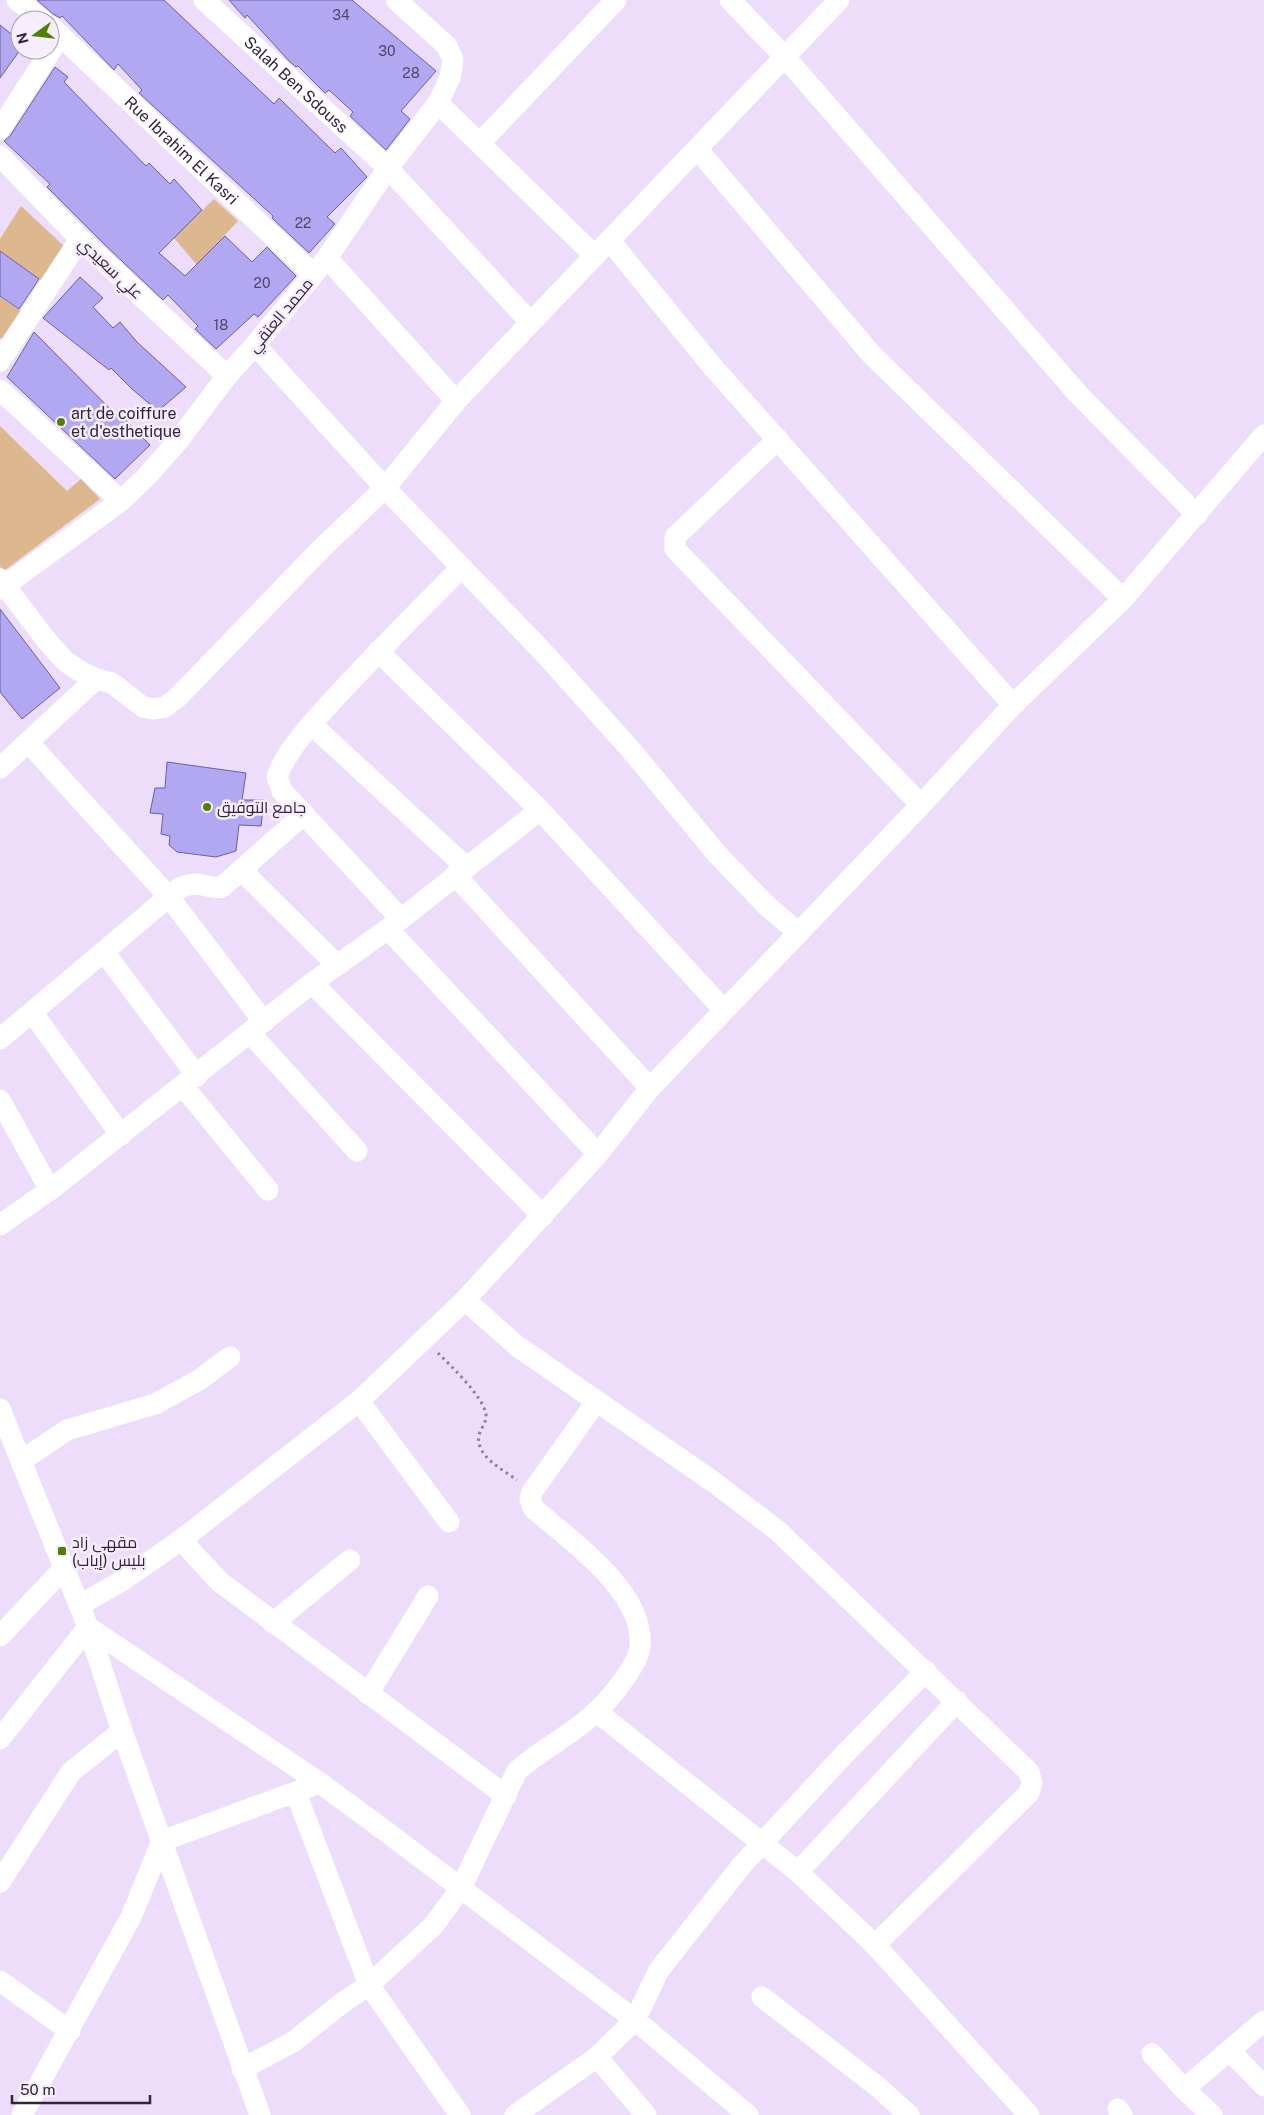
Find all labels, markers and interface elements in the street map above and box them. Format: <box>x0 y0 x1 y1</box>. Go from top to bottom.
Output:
house number: 34 <box>332 7 350 23</box>
north arrow <box>10 10 60 60</box>
text: N <box>13 31 32 46</box>
street label: Salah Ben Sdouss <box>240 32 352 137</box>
house number: 30 <box>378 43 396 59</box>
house number: 28 <box>402 65 420 81</box>
street label: Rue Ibrahim El Kasri <box>121 92 242 209</box>
house number: 22 <box>295 215 311 231</box>
street label: علي سعيدي <box>72 234 147 306</box>
street label: محمد العتقي <box>244 274 320 359</box>
house number: 20 <box>254 275 270 291</box>
house number: 18 <box>214 317 228 333</box>
place label: art de coiffure et d'esthetique <box>71 404 181 441</box>
marker: art de coiffure et d'esthetique <box>55 416 67 428</box>
place label: جامع التوفيق <box>217 798 306 819</box>
marker: جامع التوفيق <box>201 801 213 813</box>
place label: مقهى زاد بليس (إياب) <box>72 1533 145 1571</box>
marker: مقهى زاد بليس (إياب) <box>56 1545 68 1557</box>
scale bar <box>12 2072 150 2104</box>
text: 50 m <box>20 2081 55 2098</box>

